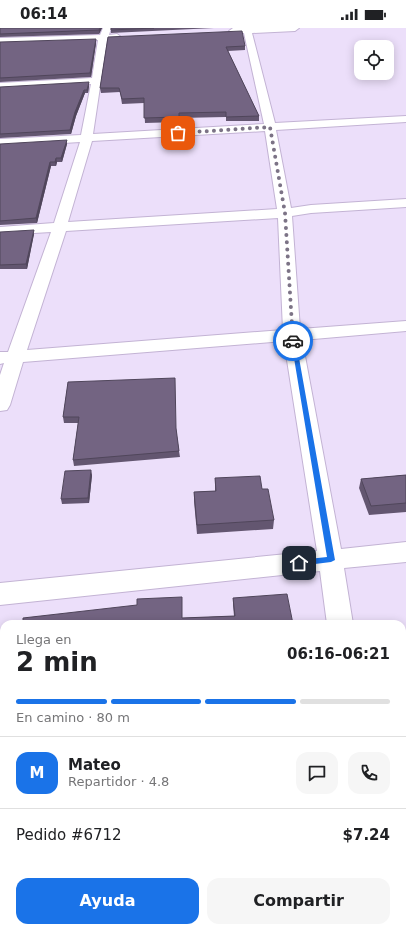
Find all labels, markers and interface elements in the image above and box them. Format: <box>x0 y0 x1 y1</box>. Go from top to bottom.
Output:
text: 06:14 <box>20 5 68 23</box>
map controls <box>354 40 394 80</box>
button: locate <box>354 40 394 80</box>
pin <box>161 116 195 150</box>
icon: bag <box>167 122 189 144</box>
courier <box>273 321 313 361</box>
icon: car <box>282 330 304 352</box>
pin <box>282 546 316 580</box>
icon: home <box>288 552 310 574</box>
text: Llega en <box>16 632 71 647</box>
text: 06:16–06:21 <box>287 645 390 663</box>
text: 2 min <box>16 647 98 677</box>
text: En camino · 80 m <box>16 710 130 725</box>
button: chat <box>296 752 338 794</box>
button: phone <box>348 752 390 794</box>
text: Mateo <box>68 756 121 774</box>
text: M <box>30 764 44 782</box>
text: Repartidor · 4.8 <box>68 774 169 789</box>
text: Pedido #6712 <box>16 826 122 844</box>
text: $7.24 <box>343 826 390 844</box>
button: Ayuda <box>16 878 199 924</box>
button: Compartir <box>207 878 390 924</box>

